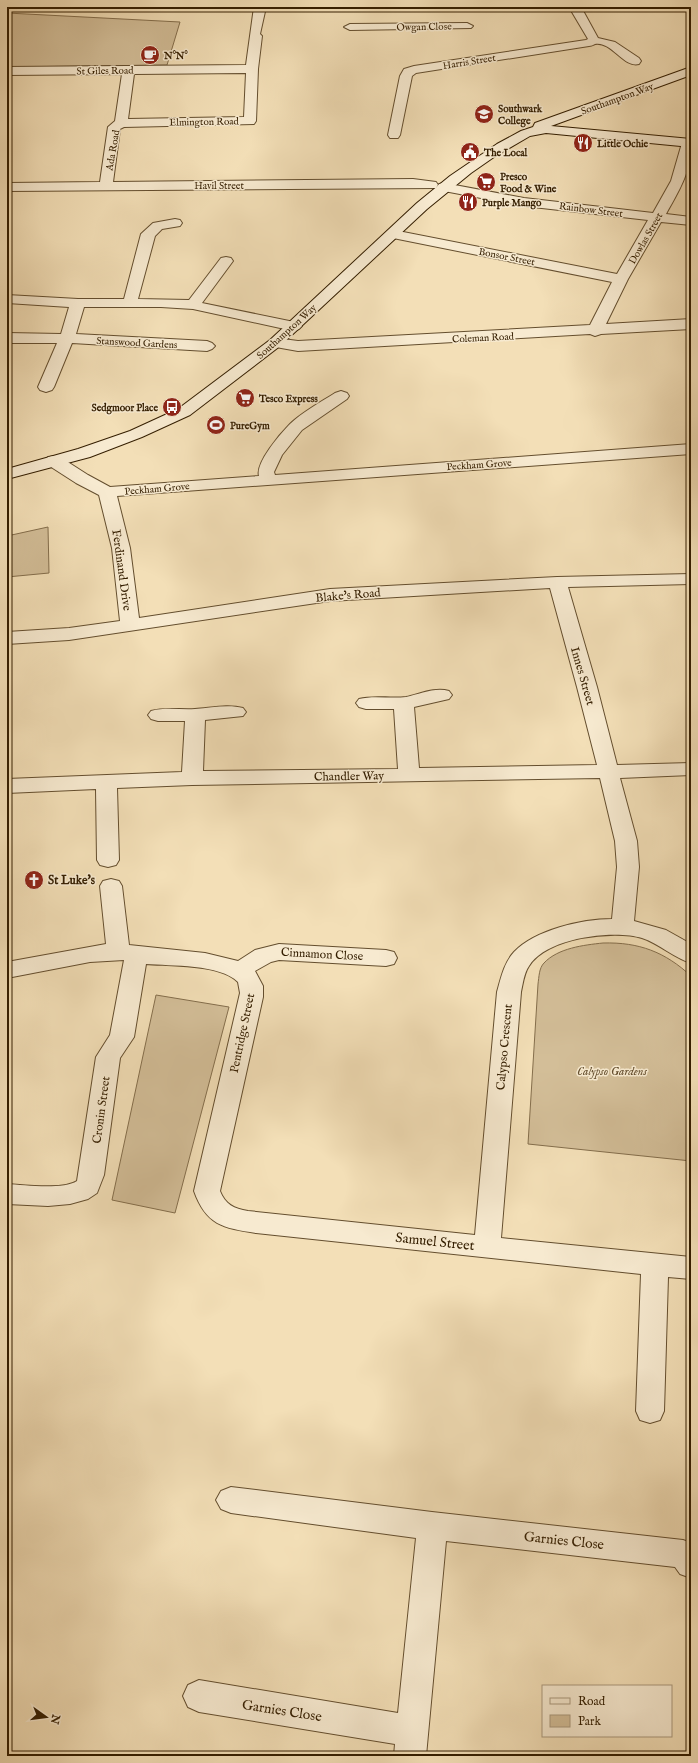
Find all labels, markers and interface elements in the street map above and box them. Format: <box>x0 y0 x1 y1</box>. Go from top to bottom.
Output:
street label: Owgan Close <box>396 21 452 34</box>
cafe icon: N°N° <box>139 44 161 66</box>
place label: N°N° <box>163 50 188 63</box>
street label: Harris Street <box>442 52 497 73</box>
street label: St Giles Road <box>76 64 134 78</box>
street label: Southampton Way <box>579 80 656 119</box>
school or university icon: Southwark College <box>473 103 495 125</box>
place label: Southwark College <box>498 103 543 128</box>
street label: Elmington Road <box>169 115 240 130</box>
street label: Ada Road <box>103 128 124 173</box>
restaurant icon: Little Ochie <box>572 132 594 154</box>
place label: Little Ochie <box>596 138 649 151</box>
public building icon: The Local <box>459 141 481 163</box>
place label: The Local <box>483 147 528 160</box>
supermarket icon: Presco Food & Wine <box>475 171 497 193</box>
place label: Presco Food & Wine <box>499 171 557 196</box>
street label: Havil Street <box>194 180 244 193</box>
restaurant icon: Purple Mango <box>457 191 479 213</box>
place label: Purple Mango <box>482 197 542 210</box>
street label: Rainbow Street <box>558 200 624 221</box>
street label: Dowlas Street <box>626 210 667 267</box>
street label: Bonsor Street <box>478 246 536 269</box>
street label: Southampton Way <box>254 302 320 362</box>
street label: Coleman Road <box>452 330 515 347</box>
street label: Stanswood Gardens <box>96 335 178 352</box>
supermarket icon: Tesco Express <box>234 387 256 409</box>
place label: Tesco Express <box>258 393 318 406</box>
bus stop icon: Sedgmoor Place <box>161 396 183 418</box>
place label: Sedgmoor Place <box>92 402 158 415</box>
sports icon: PureGym <box>205 414 227 436</box>
place label: PureGym <box>230 420 270 433</box>
street label: Peckham Grove <box>446 457 513 474</box>
street label: Peckham Grove <box>124 480 191 499</box>
street label: Ferdinand Drive <box>108 528 135 612</box>
street label: Blake's Road <box>315 585 382 606</box>
street label: Innes Street <box>567 645 598 707</box>
street label: Chandler Way <box>314 768 384 785</box>
church icon: St Luke's <box>23 869 45 891</box>
place label: St Luke's <box>48 873 96 888</box>
street label: Cinnamon Close <box>280 945 364 964</box>
street label: Pentridge Street <box>227 992 258 1074</box>
street label: Calypso Crescent <box>493 1003 517 1091</box>
park label: Calypso Gardens <box>577 1064 647 1079</box>
street label: Cronin Street <box>89 1075 114 1145</box>
street label: Samuel Street <box>395 1229 475 1255</box>
street label: Garnies Close <box>523 1528 605 1554</box>
legend <box>542 1685 672 1737</box>
text: Road <box>578 1694 606 1709</box>
street label: Garnies Close <box>241 1696 324 1726</box>
north arrow <box>26 1697 66 1737</box>
text: N <box>47 1712 63 1726</box>
text: Park <box>578 1714 601 1729</box>

